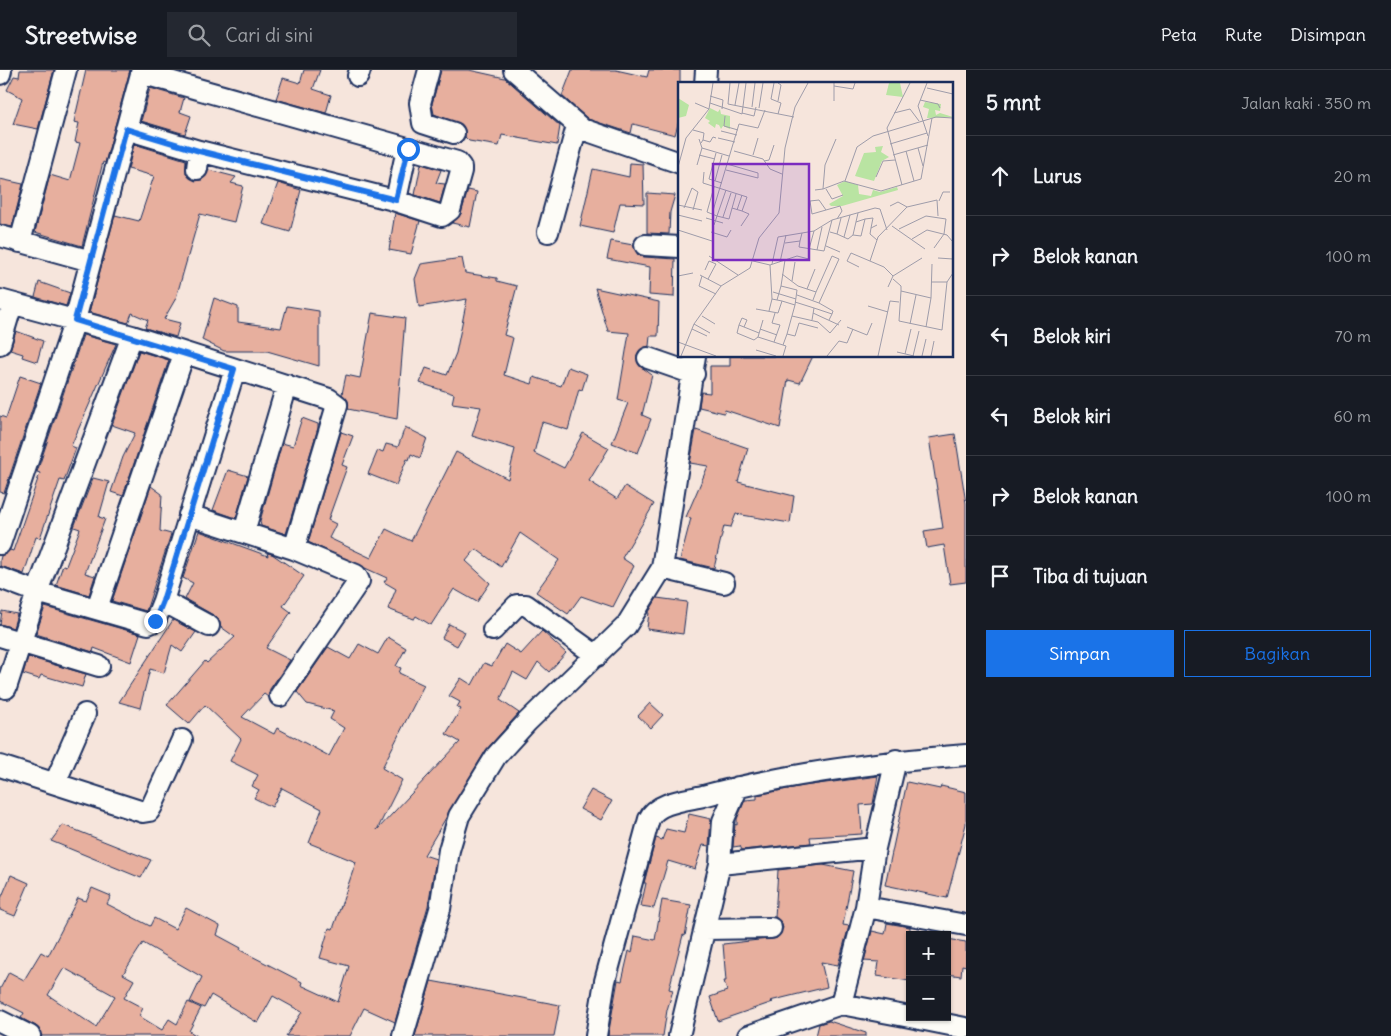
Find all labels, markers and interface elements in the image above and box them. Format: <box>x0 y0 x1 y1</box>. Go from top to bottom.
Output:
search box <box>167 12 517 57</box>
text: Streetwise <box>25 20 137 50</box>
icon: search <box>185 21 213 49</box>
text: Cari di sini <box>225 23 313 47</box>
text: Peta <box>1161 23 1197 46</box>
text: Rute <box>1225 23 1262 46</box>
text: Disimpan <box>1290 23 1366 46</box>
inset map <box>678 82 954 358</box>
text: 5 mnt <box>986 89 1041 116</box>
text: Jalan kaki · 350 m <box>1241 93 1371 113</box>
route start <box>397 138 420 161</box>
icon: ahead <box>986 162 1014 190</box>
text: Lurus <box>1033 164 1082 188</box>
text: 20 m <box>1334 166 1371 186</box>
icon: right <box>986 242 1014 270</box>
text: Belok kanan <box>1033 244 1138 268</box>
text: 100 m <box>1326 246 1371 266</box>
icon: left <box>986 322 1014 350</box>
text: Belok kiri <box>1033 324 1111 348</box>
text: 70 m <box>1335 326 1371 346</box>
icon: left <box>986 402 1014 430</box>
text: Belok kiri <box>1033 404 1111 428</box>
text: 60 m <box>1333 406 1371 426</box>
icon: right <box>986 482 1014 510</box>
text: Belok kanan <box>1033 484 1138 508</box>
text: 100 m <box>1326 486 1371 506</box>
icon: arrive <box>986 562 1014 590</box>
text: Tiba di tujuan <box>1033 564 1148 588</box>
route end <box>144 610 167 633</box>
button: Simpan <box>986 630 1174 677</box>
button: Bagikan <box>1184 630 1371 677</box>
map controls <box>906 931 951 1021</box>
button: + <box>906 931 951 976</box>
button: − <box>906 976 951 1021</box>

